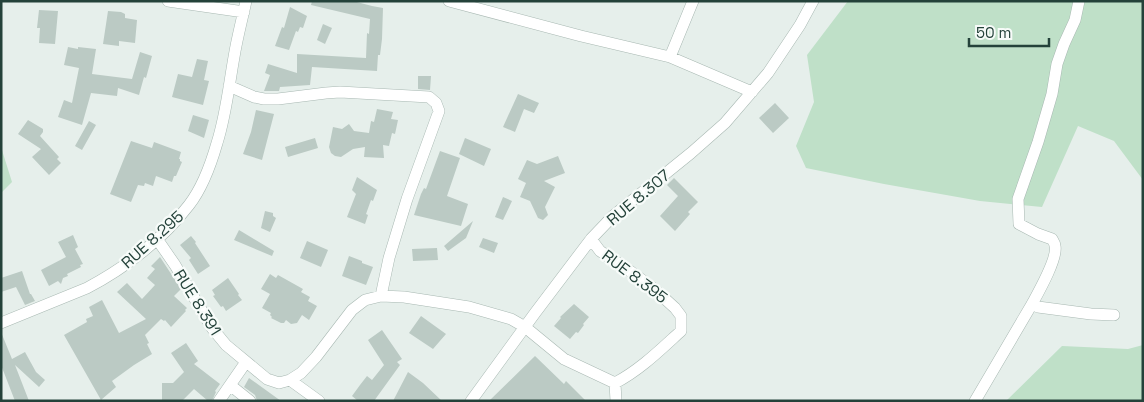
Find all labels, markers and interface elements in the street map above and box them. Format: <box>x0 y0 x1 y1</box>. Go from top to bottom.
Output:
scale bar <box>969 15 1049 47</box>
text: 50 m <box>976 23 1011 42</box>
street label: RUE 8.307 <box>602 165 674 230</box>
street label: RUE 8.295 <box>117 206 188 273</box>
street label: RUE 8.395 <box>598 245 672 308</box>
street label: RUE 8.391 <box>169 265 226 339</box>

